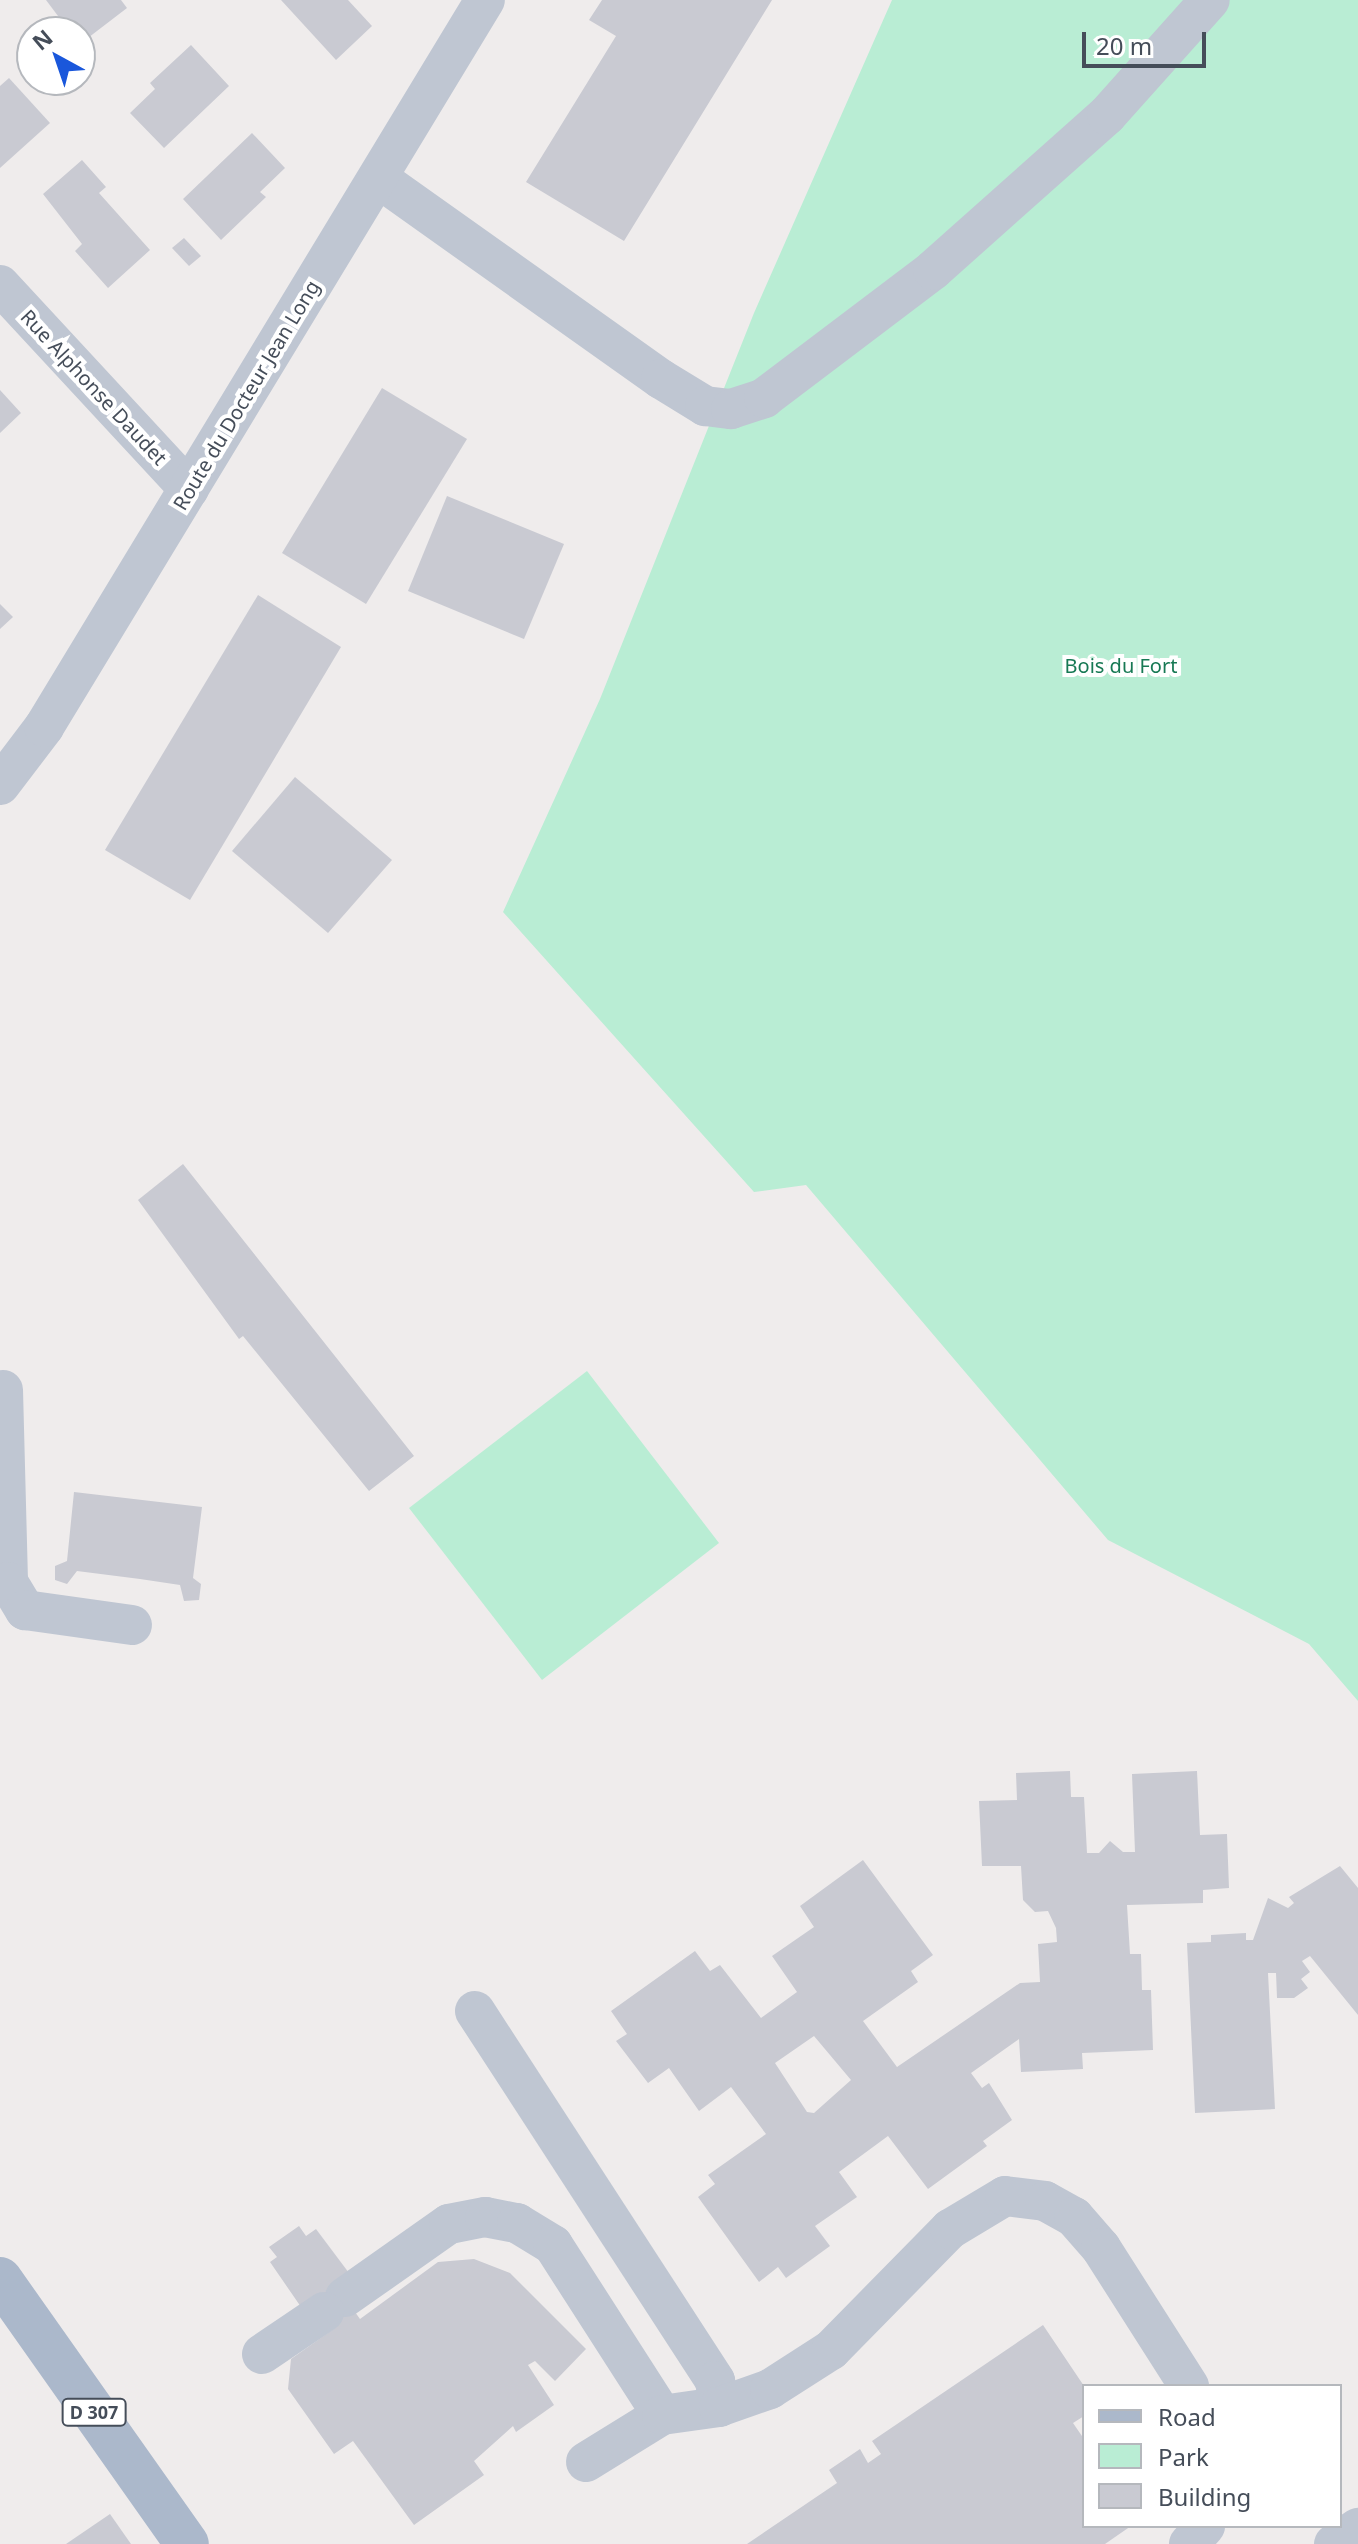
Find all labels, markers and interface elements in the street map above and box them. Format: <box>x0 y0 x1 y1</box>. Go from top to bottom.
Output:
north arrow <box>16 16 96 96</box>
scale bar <box>1086 16 1210 66</box>
text: N <box>25 22 58 56</box>
text: 20 m <box>1096 29 1152 62</box>
street label: Route du Docteur Jean Long <box>168 276 324 514</box>
street label: Rue Alphonse Daudet <box>16 304 172 470</box>
park label: Bois du Fort <box>1065 653 1177 677</box>
legend <box>1082 2384 1342 2528</box>
road number: D 307 <box>60 2398 128 2426</box>
text: Road <box>1158 2400 1216 2433</box>
text: Park <box>1158 2440 1209 2473</box>
text: Building <box>1158 2480 1251 2513</box>

